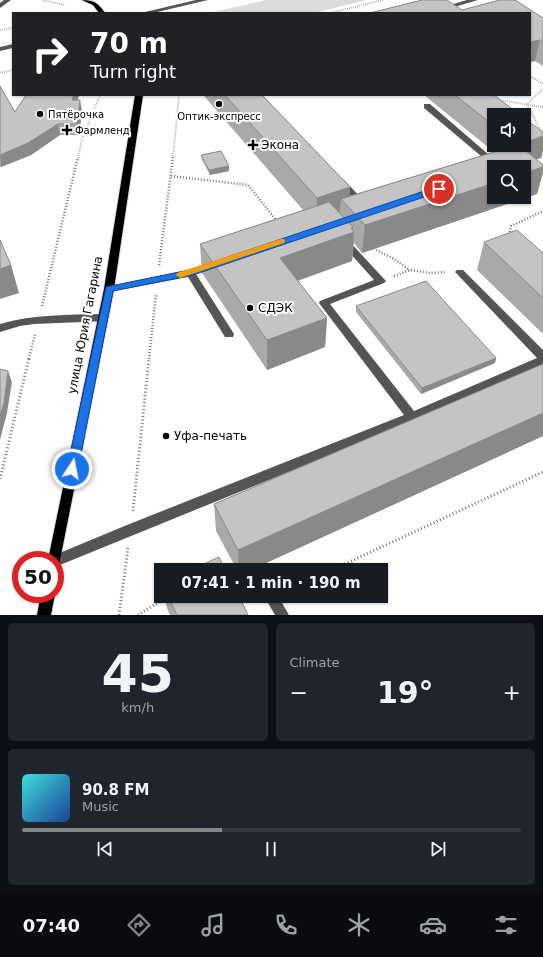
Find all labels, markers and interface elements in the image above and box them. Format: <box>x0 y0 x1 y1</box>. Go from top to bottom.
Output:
text: 70 m <box>90 27 168 60</box>
icon: right <box>24 28 76 80</box>
text: Turn right <box>90 61 176 82</box>
marker: Оптик-экспресс <box>214 99 224 109</box>
map controls <box>487 108 531 204</box>
button: sound <box>487 108 531 152</box>
marker: Пятёрочка <box>35 109 45 119</box>
place label: Пятёрочка <box>48 109 104 120</box>
place label: Оптик-экспресс <box>177 111 261 122</box>
marker: Фармленд <box>62 125 72 135</box>
place label: Фармленд <box>75 125 130 136</box>
place label: Экона <box>261 138 299 152</box>
marker: Экона <box>248 140 258 150</box>
button: search <box>487 160 531 204</box>
pin <box>422 172 456 206</box>
icon: arrive <box>428 178 450 200</box>
street label: улица Юрия Гагарина <box>65 255 105 395</box>
place label: СДЭК <box>258 301 293 315</box>
marker: СДЭК <box>245 303 255 313</box>
place label: Уфа-печать <box>174 429 247 443</box>
marker: Уфа-печать <box>161 431 171 441</box>
position arrow <box>51 448 93 490</box>
speed limit sign: 50 <box>12 551 64 603</box>
text: 07:41 · 1 min · 190 m <box>181 574 361 592</box>
text: 45 <box>102 644 174 704</box>
text: Climate <box>290 655 340 670</box>
text: 19° <box>377 675 434 710</box>
text: − <box>290 680 308 705</box>
text: + <box>503 680 521 705</box>
text: km/h <box>121 700 154 715</box>
text: 90.8 FM <box>82 781 149 799</box>
text: Music <box>82 799 119 814</box>
icon: previous <box>94 838 116 860</box>
icon: pause <box>260 838 282 860</box>
icon: next <box>427 838 449 860</box>
icon: directions <box>125 911 153 939</box>
icon: music <box>199 911 227 939</box>
icon: phone <box>272 911 300 939</box>
icon: climate <box>345 911 373 939</box>
icon: car <box>419 911 447 939</box>
icon: filters <box>492 911 520 939</box>
text: 07:40 <box>23 915 80 936</box>

